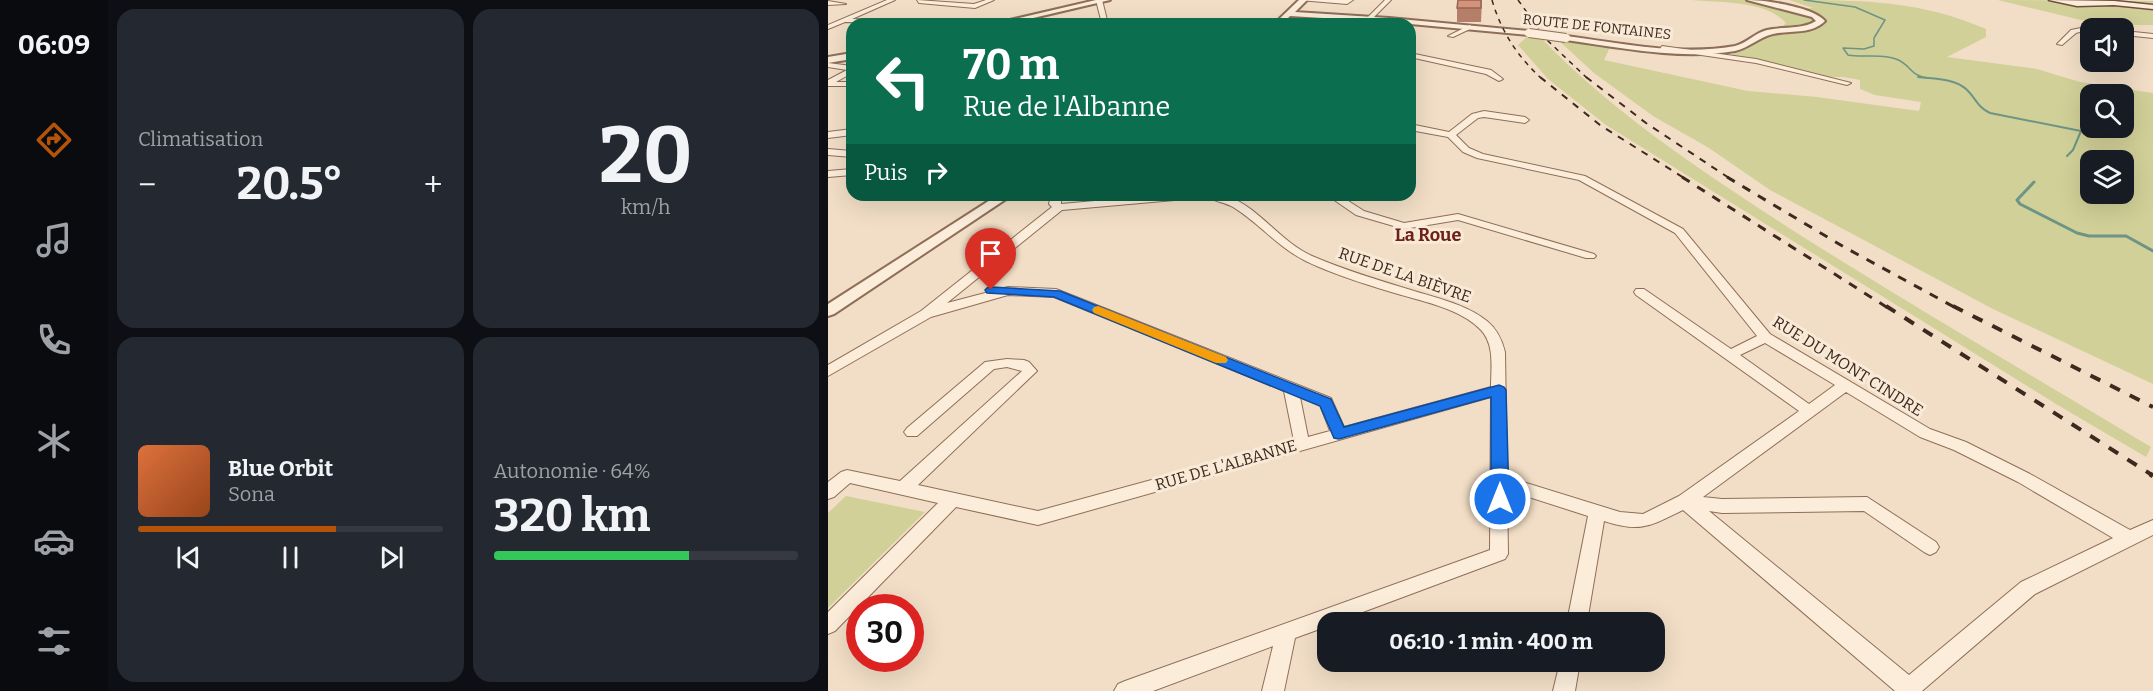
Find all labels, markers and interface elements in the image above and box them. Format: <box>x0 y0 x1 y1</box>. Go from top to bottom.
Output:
street label: ROUTE DE FONTAINES <box>1522 11 1672 43</box>
map controls <box>2080 18 2134 204</box>
button: sound <box>2080 18 2134 72</box>
text: 06:09 <box>18 29 90 61</box>
text: 70 m <box>963 40 1059 90</box>
icon: left <box>864 42 942 120</box>
button: search <box>2080 84 2134 138</box>
text: Rue de l'Albanne <box>963 91 1170 123</box>
text: 20 <box>599 109 692 203</box>
icon: directions <box>33 119 75 161</box>
text: Climatisation <box>138 127 263 151</box>
button: layers <box>2080 150 2134 204</box>
icon: right <box>920 156 953 189</box>
text: 20.5° <box>237 157 343 211</box>
text: Puis <box>864 159 908 186</box>
text: − <box>138 165 156 205</box>
text: + <box>424 165 443 205</box>
text: km/h <box>621 195 671 219</box>
icon: music <box>33 219 75 261</box>
district label: La Roue <box>1395 224 1461 246</box>
pin <box>965 228 1016 290</box>
icon: arrive <box>974 237 1007 270</box>
street label: RUE DE LA BIÈVRE <box>1336 242 1474 307</box>
street label: RUE DU MONT CINDRE <box>1769 312 1927 420</box>
icon: phone <box>33 319 75 361</box>
icon: climate <box>33 420 75 462</box>
street label: RUE DE L'ALBANNE <box>1153 436 1299 494</box>
text: Blue Orbit <box>228 455 333 482</box>
text: Autonomie · 64% <box>494 459 651 483</box>
position arrow <box>1468 467 1532 531</box>
text: Sona <box>228 482 275 506</box>
text: 320 km <box>494 489 651 543</box>
icon: car <box>33 520 75 562</box>
icon: previous <box>172 541 205 574</box>
icon: pause <box>274 541 307 574</box>
icon: next <box>375 541 408 574</box>
speed limit sign: 30 <box>846 594 924 672</box>
icon: filters <box>33 620 75 662</box>
text: 06:10 · 1 min · 400 m <box>1389 628 1593 655</box>

